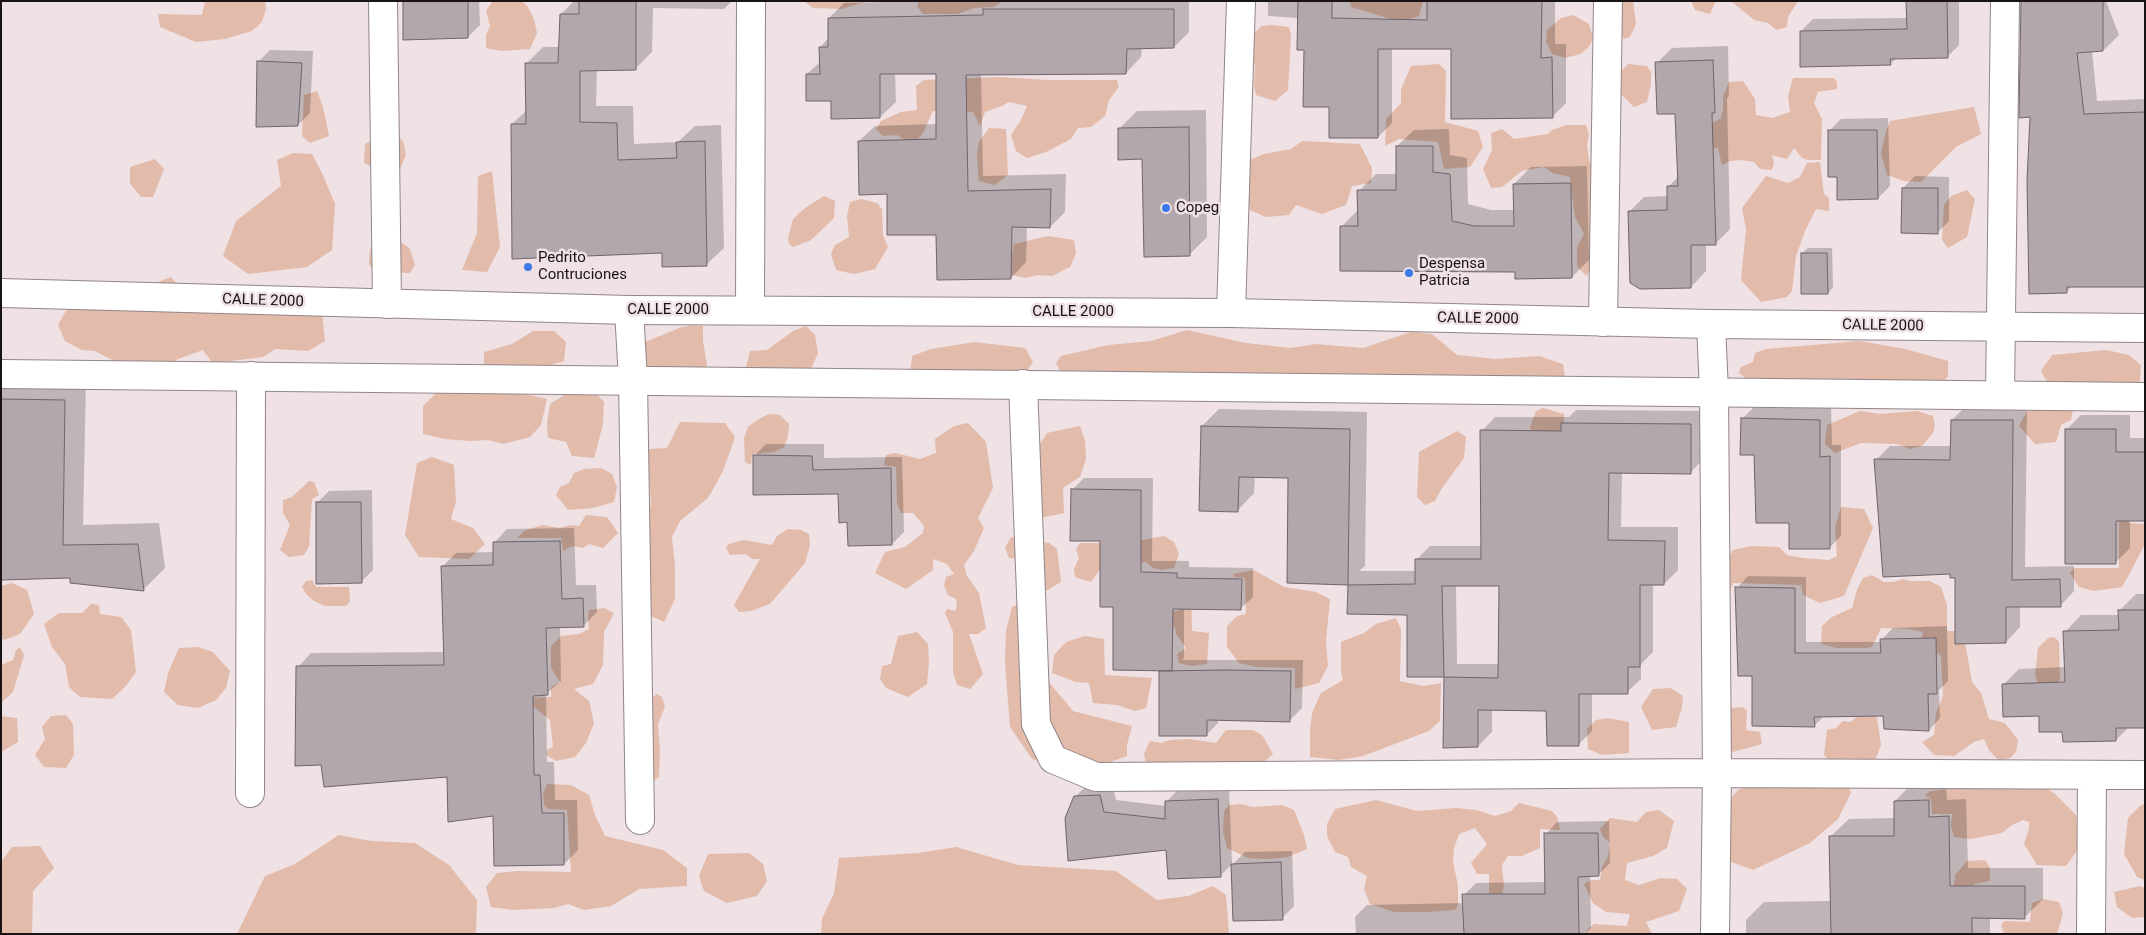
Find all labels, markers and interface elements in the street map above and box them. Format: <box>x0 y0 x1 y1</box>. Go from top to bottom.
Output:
place label: Copeg <box>1176 199 1219 217</box>
marker: Copeg <box>1160 202 1172 214</box>
place label: Pedrito Contruciones <box>538 249 627 284</box>
place label: Despensa Patricia <box>1419 255 1485 290</box>
marker: Pedrito Contruciones <box>522 261 534 273</box>
marker: Despensa Patricia <box>1403 267 1415 279</box>
street label: CALLE 2000 <box>222 291 304 311</box>
street label: CALLE 2000 <box>627 301 709 319</box>
street label: CALLE 2000 <box>1032 303 1114 321</box>
street label: CALLE 2000 <box>1437 309 1519 329</box>
street label: CALLE 2000 <box>1842 316 1924 336</box>

